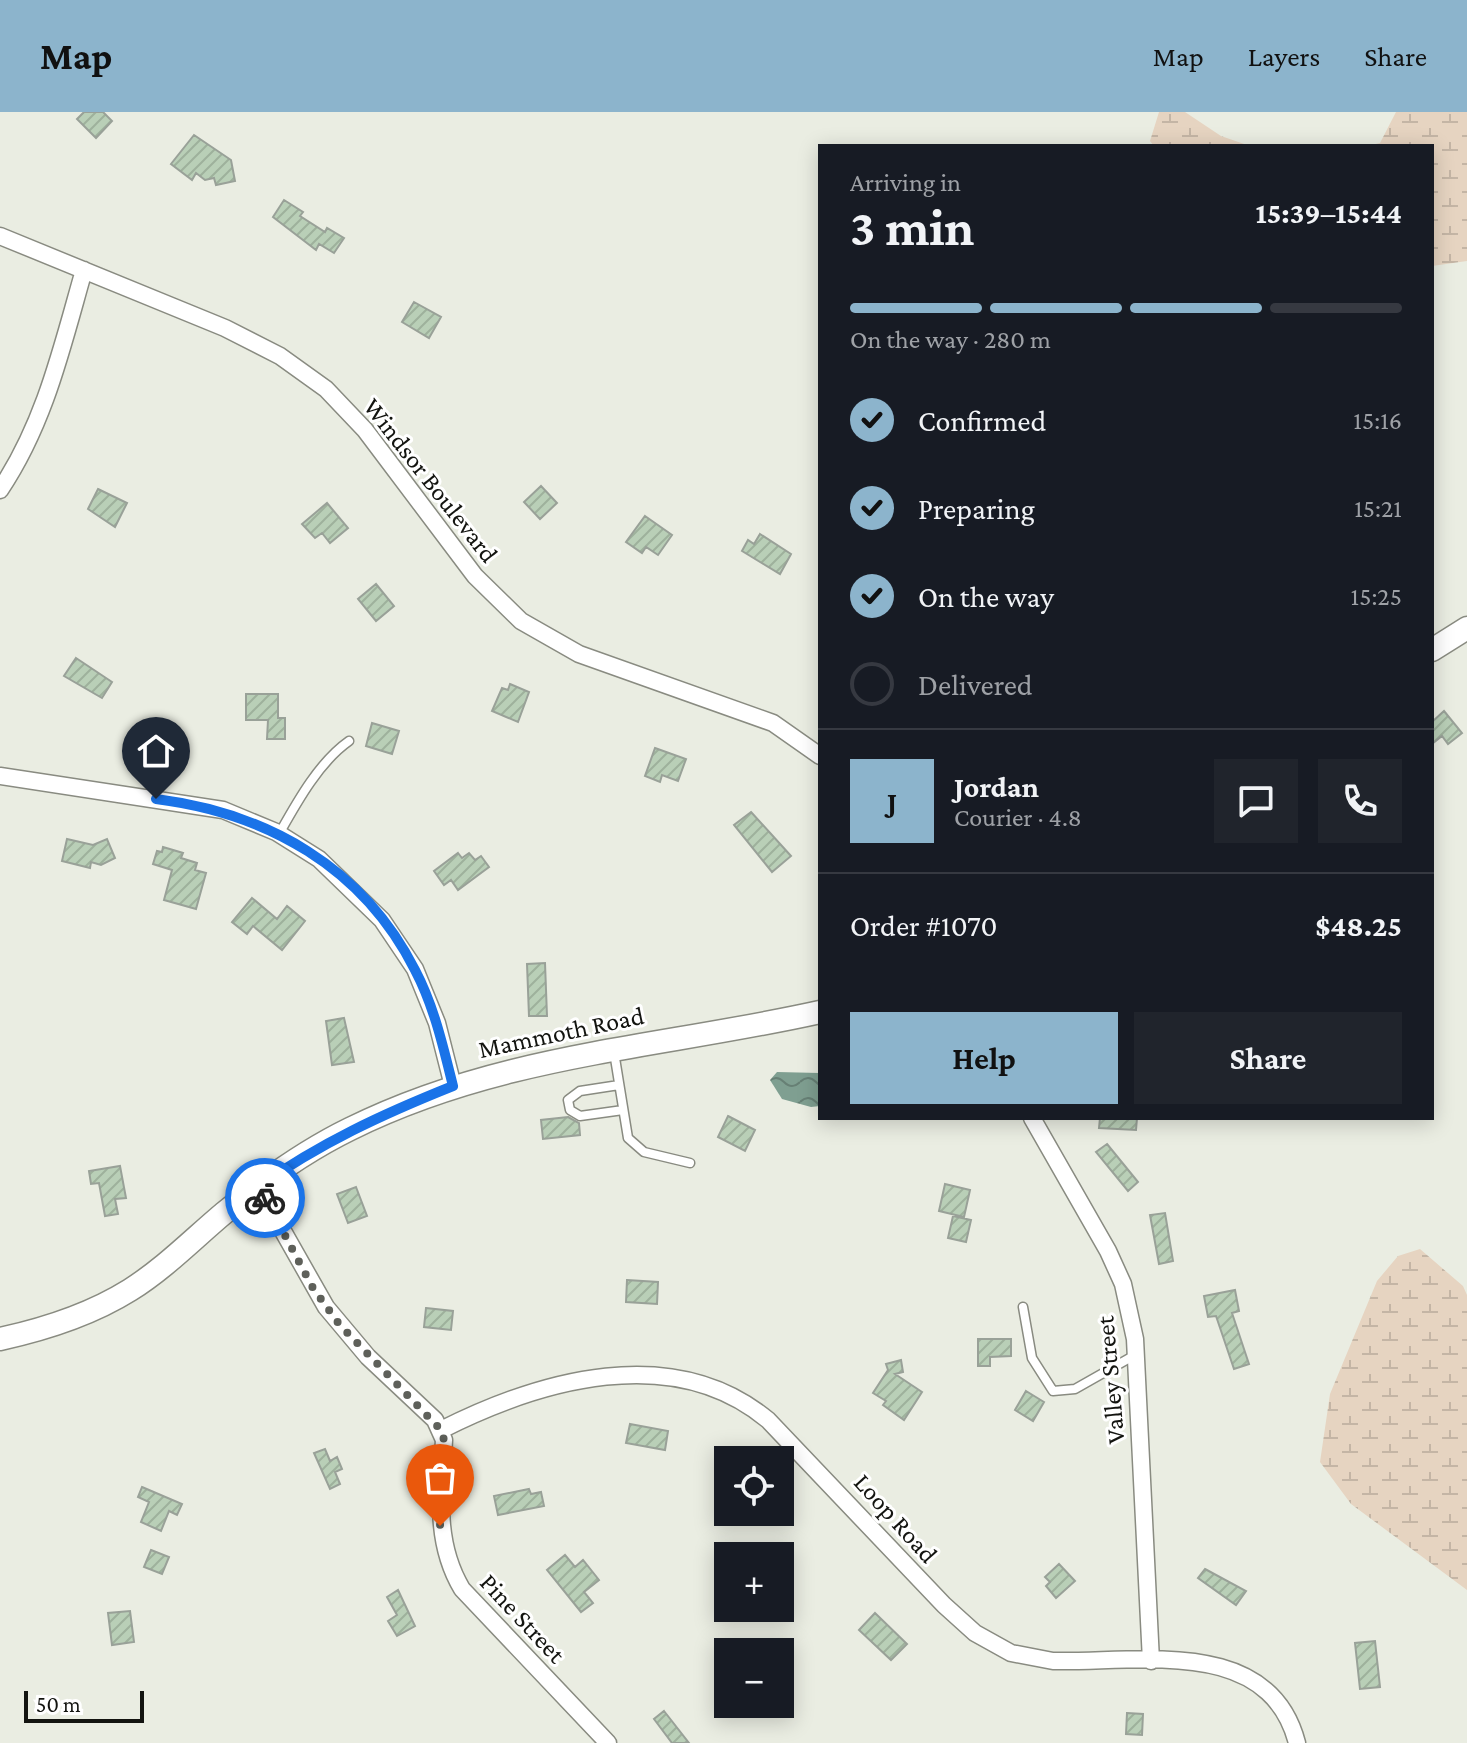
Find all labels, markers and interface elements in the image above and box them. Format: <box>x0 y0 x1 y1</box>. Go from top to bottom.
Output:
text: Map <box>40 35 113 77</box>
text: Map <box>1153 41 1204 72</box>
text: Layers <box>1248 41 1320 72</box>
text: Share <box>1364 41 1427 72</box>
text: Arriving in <box>850 168 961 197</box>
text: 15:39–15:44 <box>1255 196 1402 229</box>
text: 3 min <box>850 198 974 256</box>
text: On the way · 280 m <box>850 325 1051 354</box>
street label: Windsor Boulevard <box>357 392 504 568</box>
icon: check <box>850 398 894 442</box>
text: Confirmed <box>918 404 1046 437</box>
text: 15:16 <box>1353 406 1402 435</box>
icon: check <box>850 486 894 530</box>
text: Preparing <box>918 492 1035 525</box>
text: 15:21 <box>1354 494 1402 523</box>
icon: check <box>850 574 894 618</box>
text: On the way <box>918 580 1054 613</box>
text: 15:25 <box>1351 582 1402 611</box>
text: Delivered <box>918 668 1033 701</box>
pin <box>122 717 190 799</box>
icon: home <box>134 729 178 773</box>
button: chat <box>1214 759 1298 843</box>
button: phone <box>1318 759 1402 843</box>
text: Jordan <box>954 770 1039 803</box>
text: J <box>887 785 897 818</box>
text: Courier · 4.8 <box>954 803 1082 832</box>
text: Order #1070 <box>850 909 997 942</box>
text: $48.25 <box>1315 909 1402 942</box>
street label: Mammoth Road <box>476 1001 647 1064</box>
button: Help <box>850 1012 1118 1104</box>
button: Share <box>1134 1012 1402 1104</box>
courier <box>225 1158 305 1238</box>
icon: bike <box>243 1176 287 1220</box>
street label: Valley Street <box>1090 1314 1131 1445</box>
pin <box>406 1444 474 1526</box>
map controls <box>714 1446 794 1718</box>
button: locate <box>714 1446 794 1526</box>
icon: bag <box>418 1456 462 1500</box>
street label: Loop Road <box>848 1468 943 1569</box>
button: + <box>714 1542 794 1622</box>
street label: Pine Street <box>474 1568 571 1669</box>
button: − <box>714 1638 794 1718</box>
scale bar <box>24 1687 144 1723</box>
text: 50 m <box>36 1692 81 1717</box>

